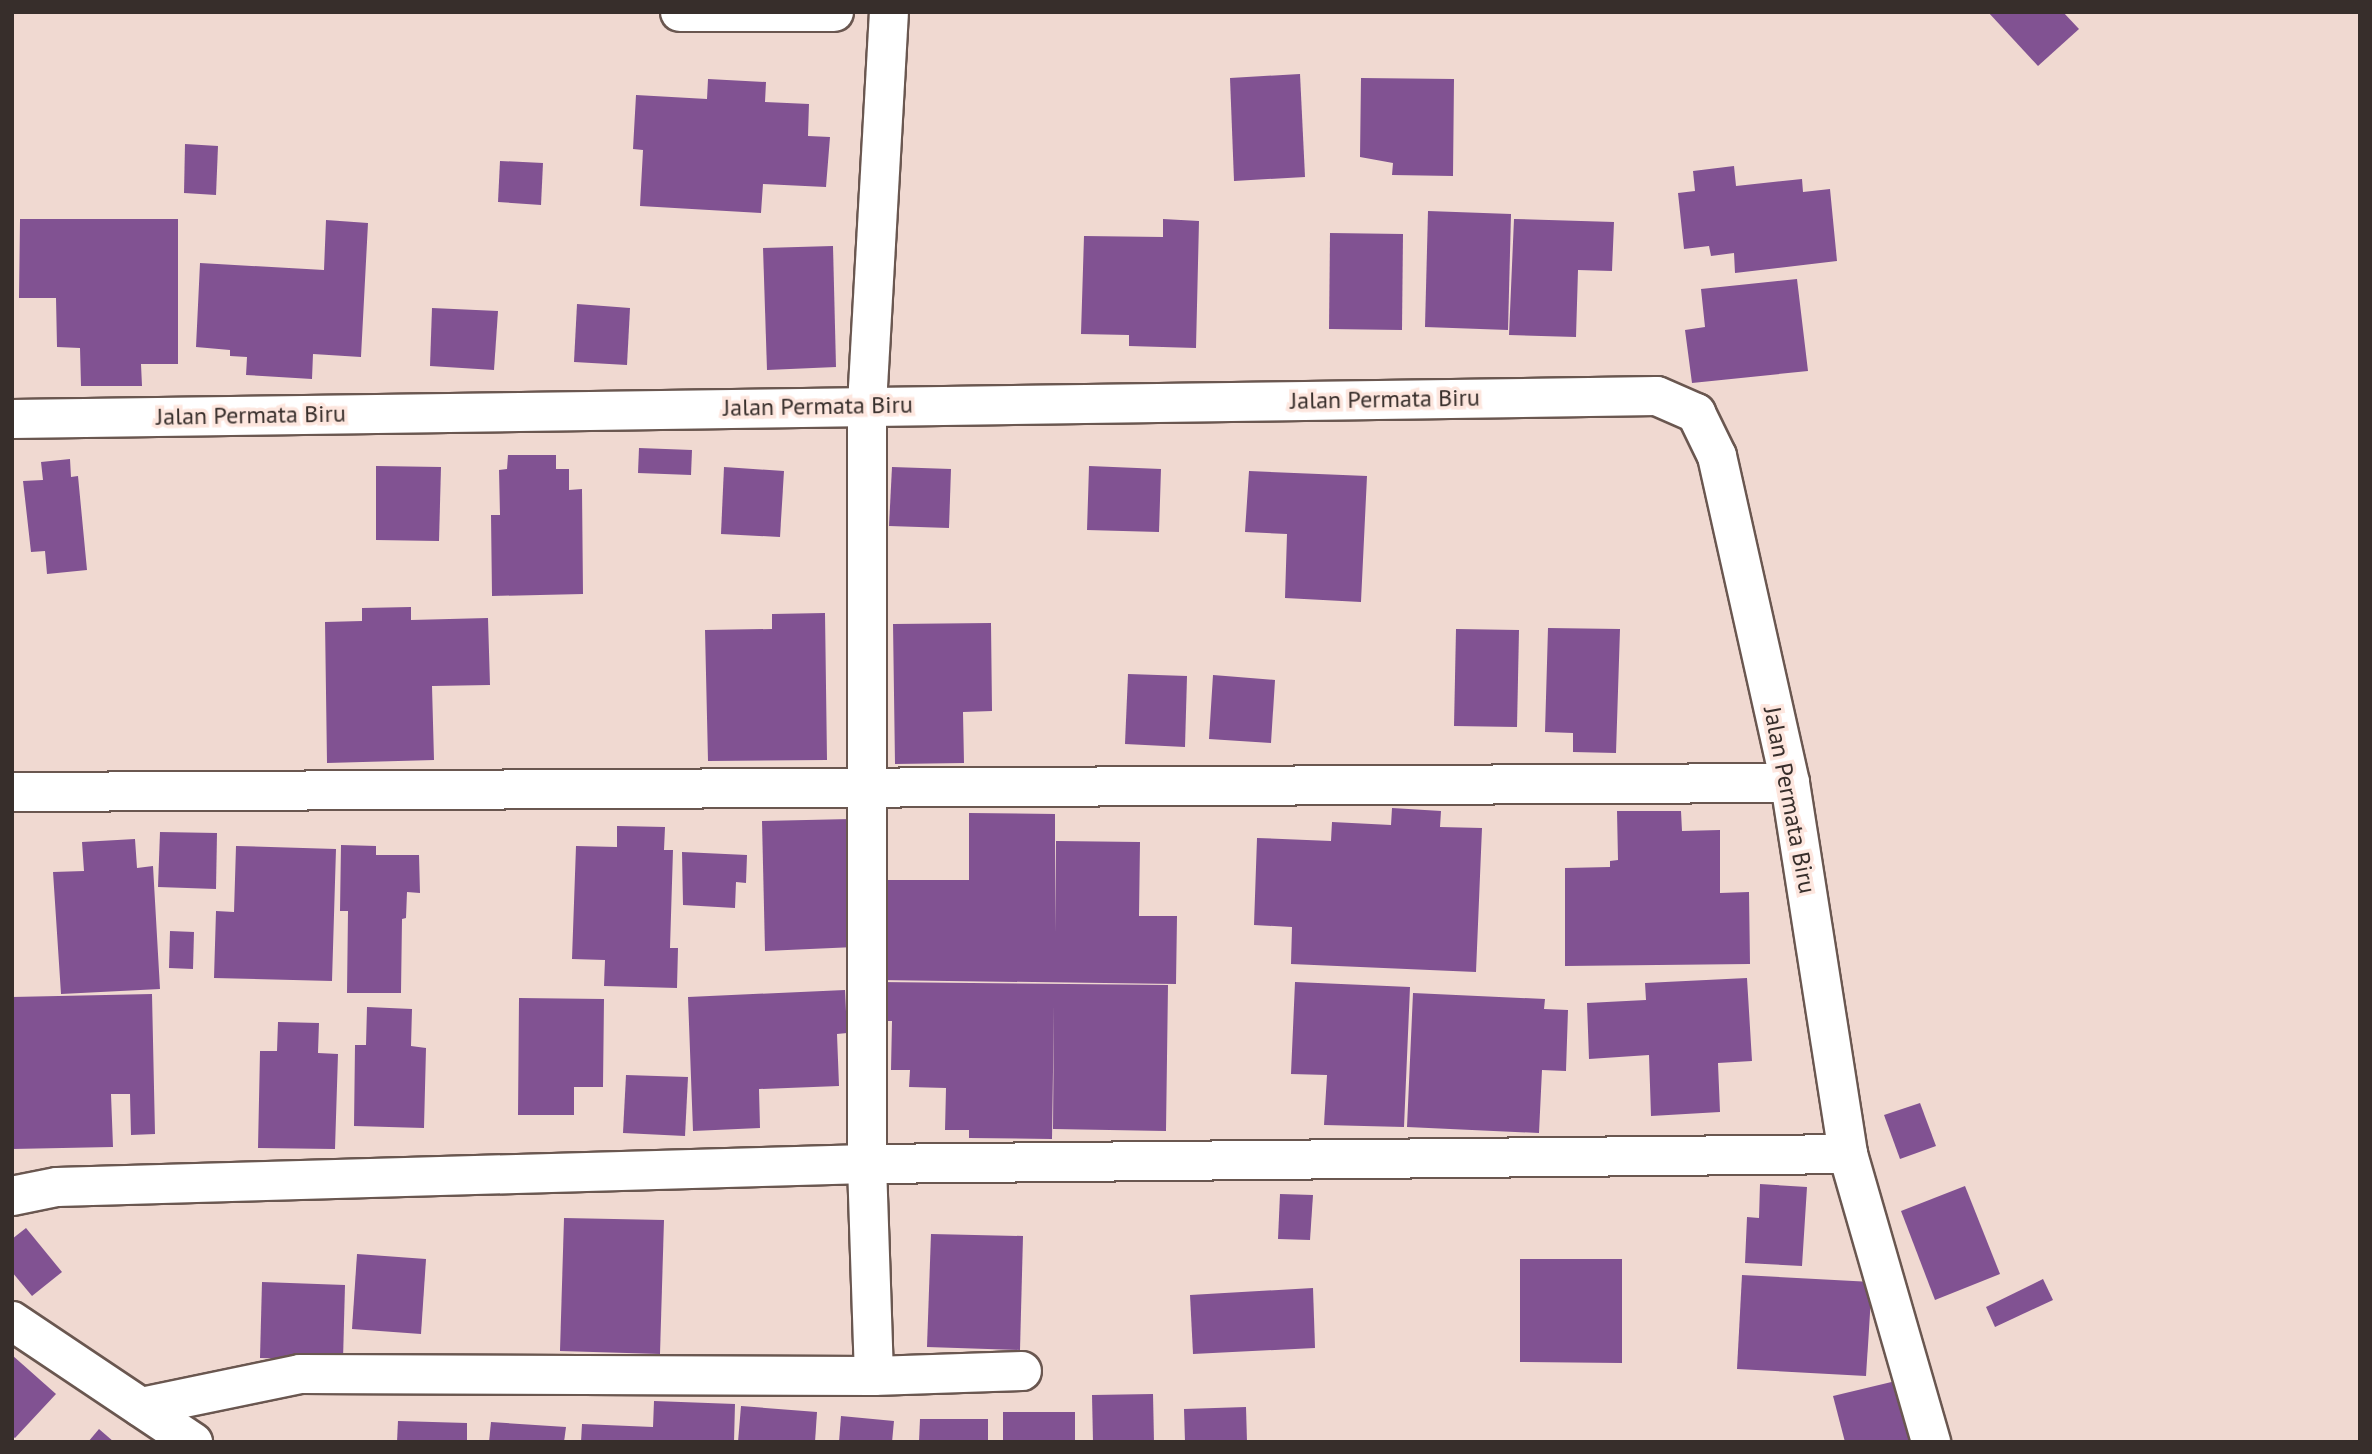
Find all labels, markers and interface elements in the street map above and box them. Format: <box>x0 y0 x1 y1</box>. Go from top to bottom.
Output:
street label: Jalan Permata Biru <box>1290 383 1480 415</box>
street label: Jalan Permata Biru <box>723 390 913 422</box>
street label: Jalan Permata Biru <box>156 399 346 431</box>
street label: Jalan Permata Biru <box>1758 704 1822 896</box>

